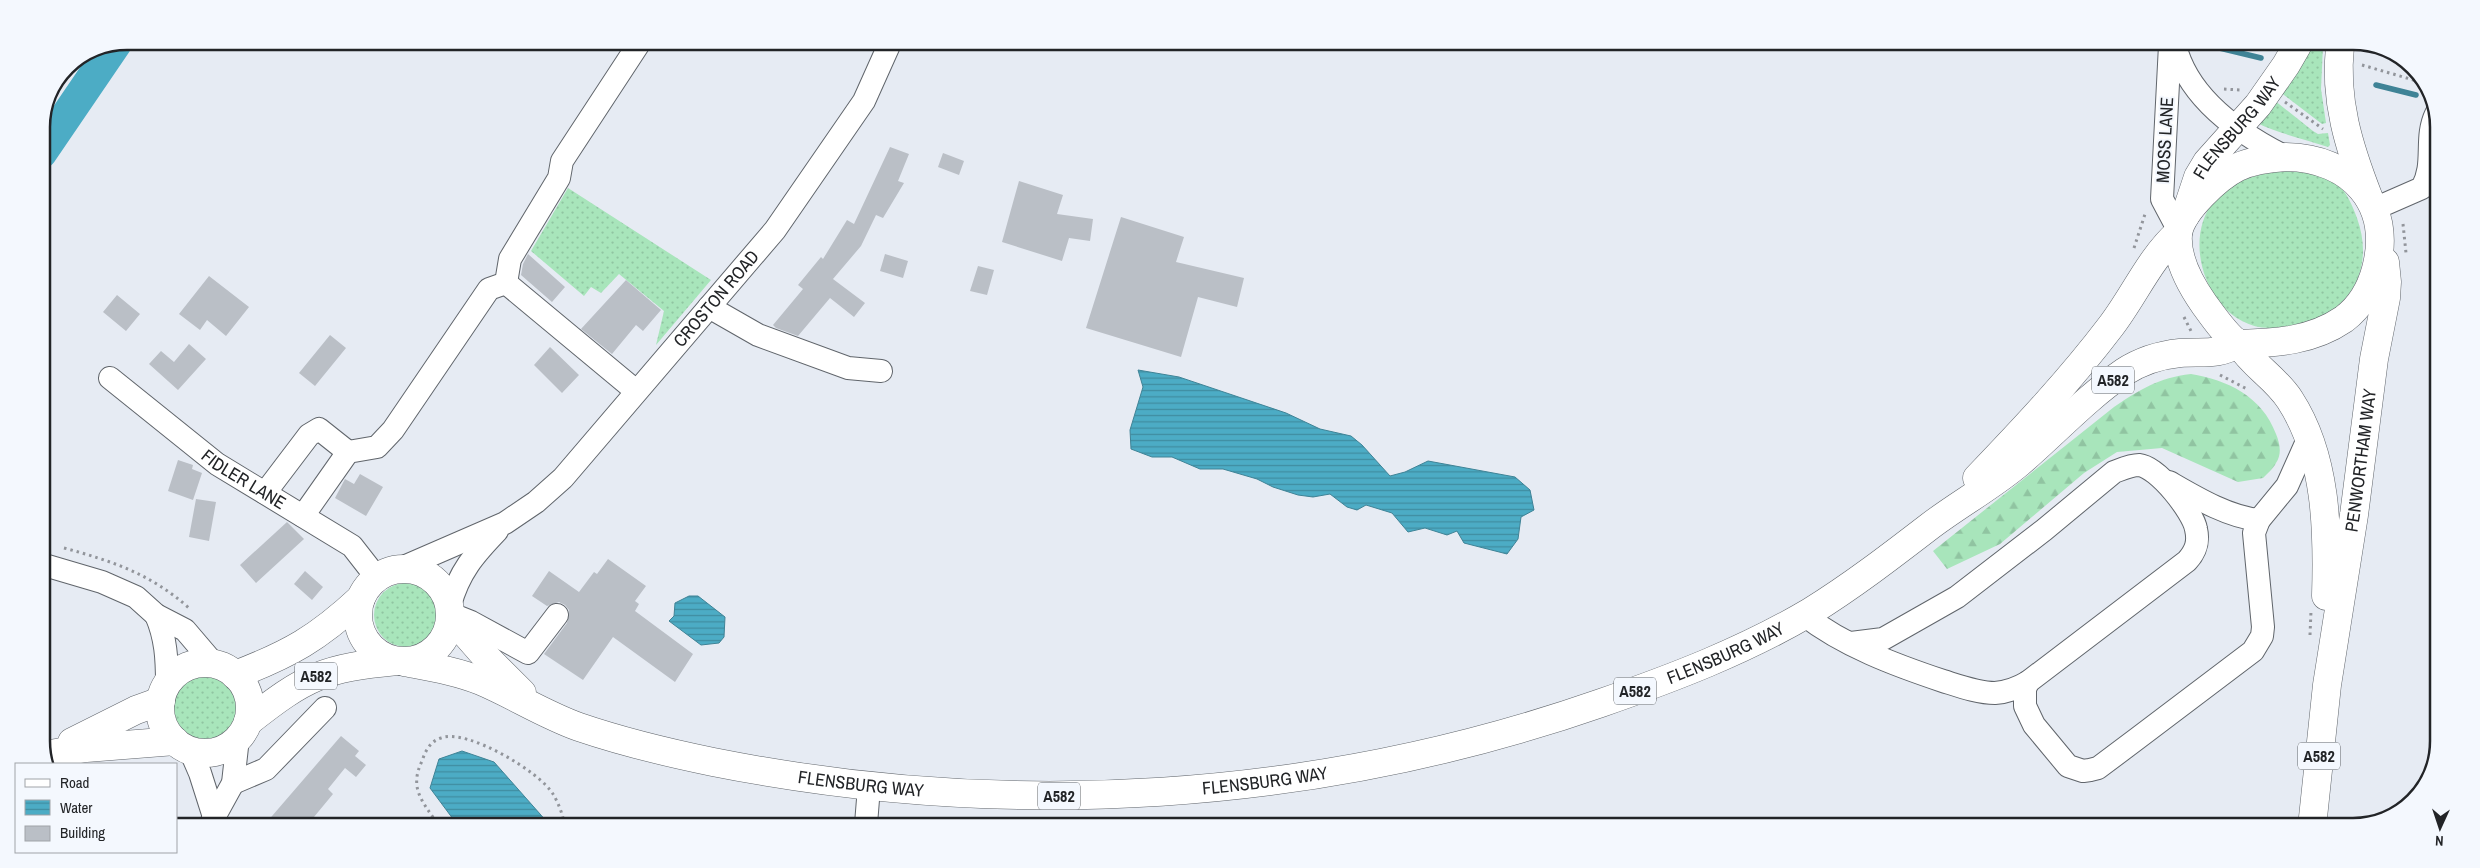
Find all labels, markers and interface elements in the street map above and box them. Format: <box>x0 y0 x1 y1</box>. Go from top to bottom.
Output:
street label: FLENSBURG WAY <box>2187 71 2286 183</box>
street label: MOSS LANE <box>2150 96 2179 184</box>
street label: CROSTON ROAD <box>667 245 764 352</box>
road number: A582 <box>2092 366 2134 394</box>
street label: PENWORTHAM WAY <box>2338 387 2382 534</box>
street label: FIDLER LANE <box>196 443 291 515</box>
street label: FLENSBURG WAY <box>1663 616 1789 690</box>
road number: A582 <box>295 662 337 689</box>
road number: A582 <box>1614 678 1656 704</box>
road number: A582 <box>2298 742 2340 769</box>
street label: FLENSBURG WAY <box>1201 760 1330 801</box>
legend <box>15 763 178 853</box>
street label: FLENSBURG WAY <box>796 764 925 803</box>
text: Road <box>60 772 89 793</box>
road number: A582 <box>1038 782 1080 809</box>
text: Water <box>60 797 92 818</box>
north arrow <box>2415 803 2465 853</box>
text: Building <box>60 822 105 843</box>
text: N <box>2435 832 2444 850</box>

